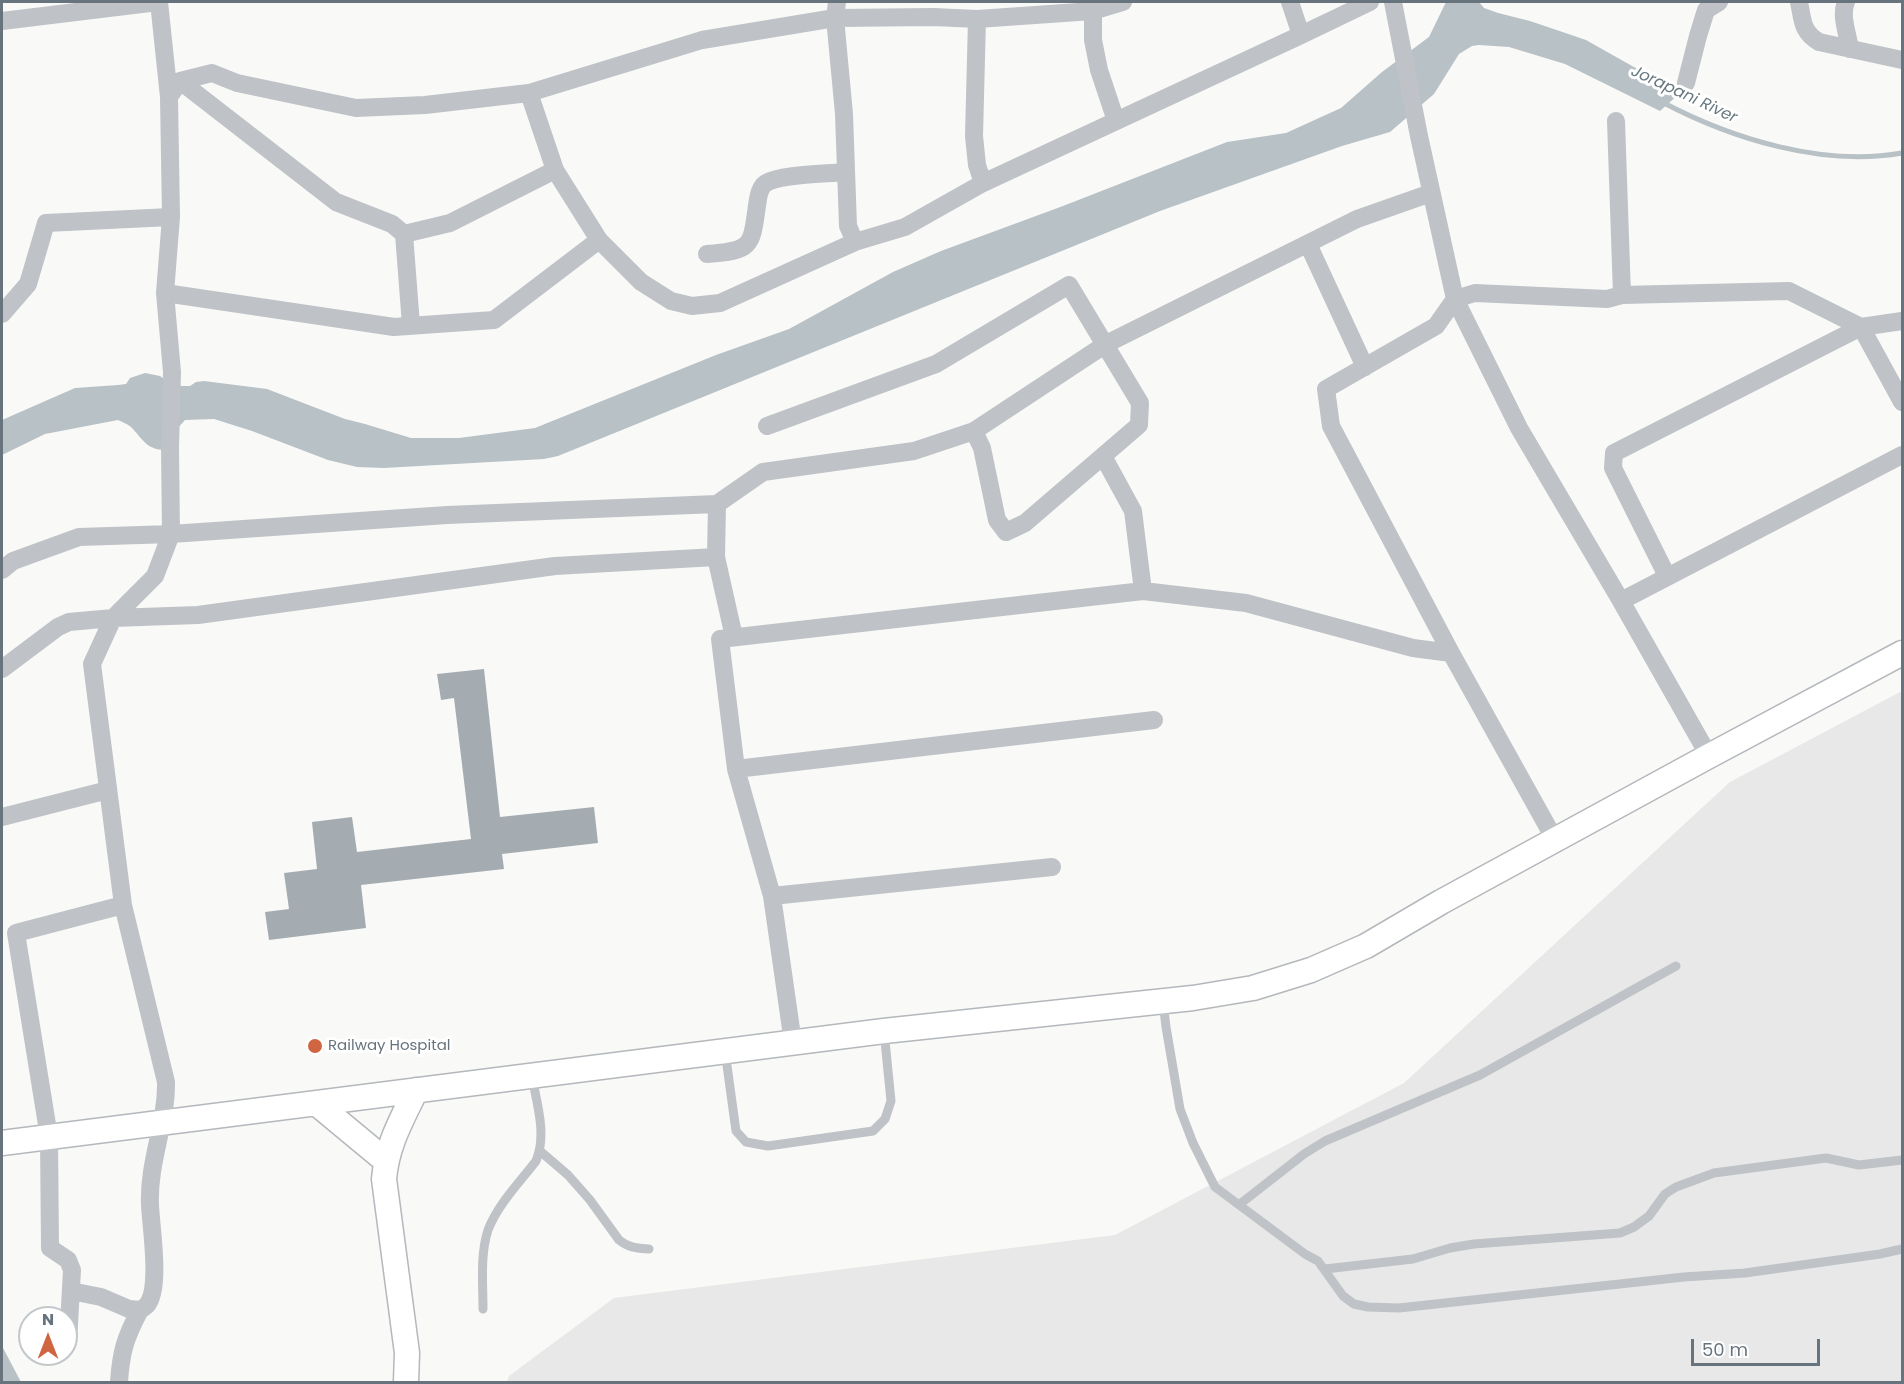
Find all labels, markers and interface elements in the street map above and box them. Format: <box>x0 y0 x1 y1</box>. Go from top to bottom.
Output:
water label: Jorapani River <box>1628 62 1740 128</box>
marker: Railway Hospital <box>306 1037 324 1055</box>
place label: Railway Hospital <box>328 1037 450 1055</box>
north arrow <box>18 1306 78 1366</box>
text: N <box>42 1308 54 1331</box>
scale bar <box>1694 1327 1823 1365</box>
text: 50 m <box>1702 1337 1748 1362</box>

